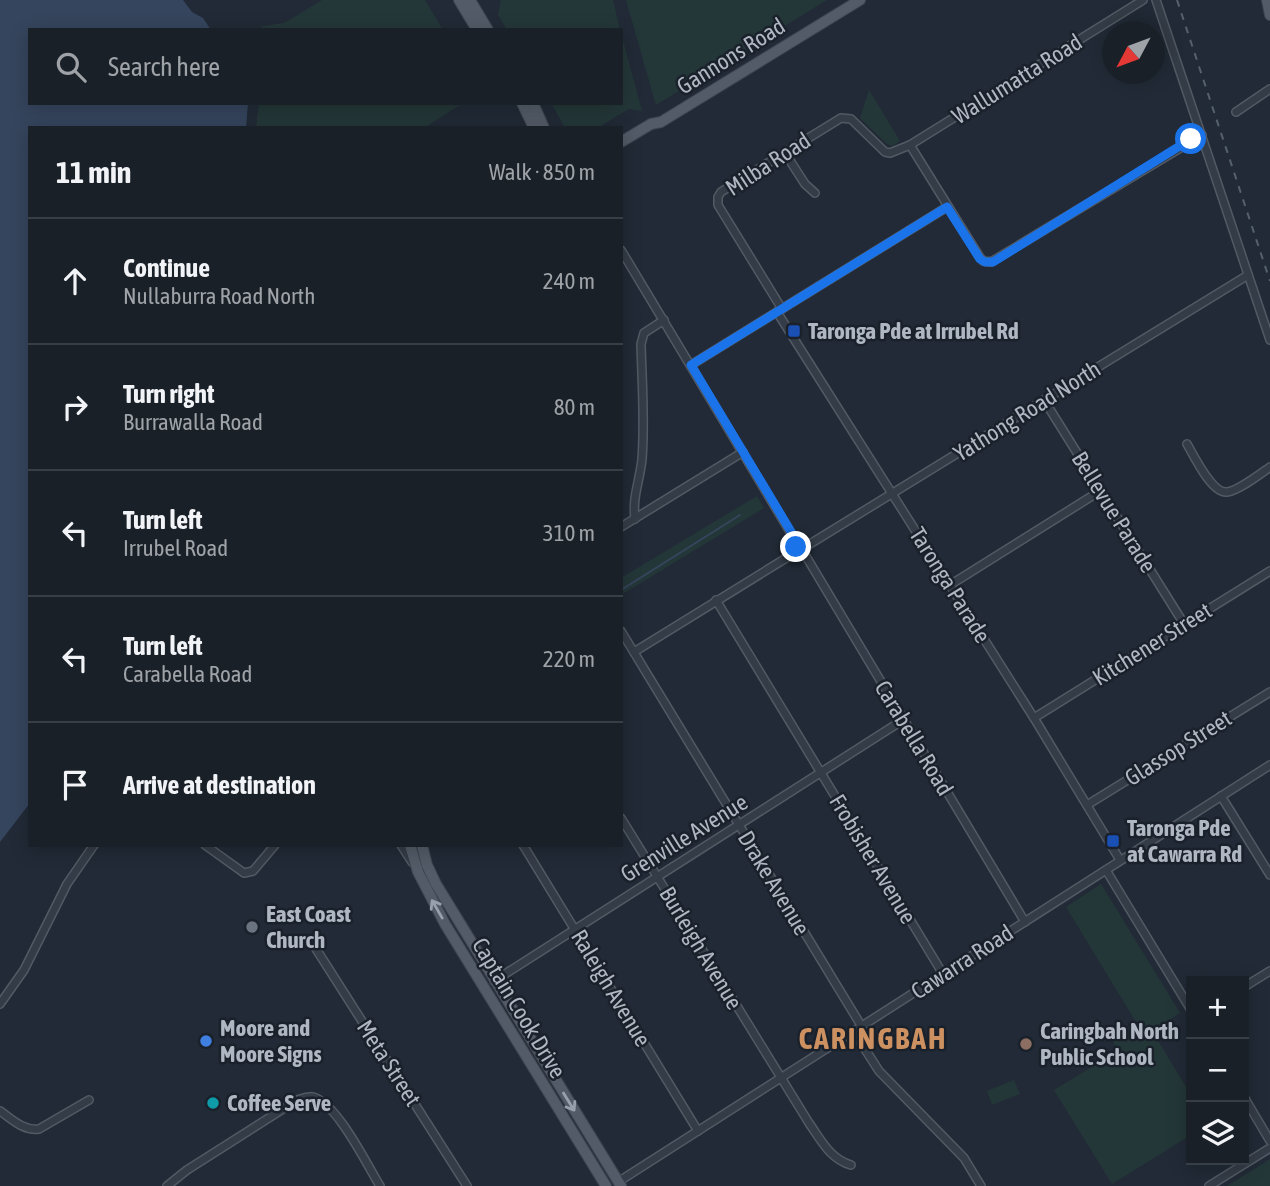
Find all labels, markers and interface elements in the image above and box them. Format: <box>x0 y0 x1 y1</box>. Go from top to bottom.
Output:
street label: Gannons Road <box>672 13 790 99</box>
north arrow <box>1102 21 1165 84</box>
search box <box>28 28 623 105</box>
street label: Wallumatta Road <box>947 29 1087 129</box>
icon: search <box>52 48 90 86</box>
text: Search here <box>108 52 220 82</box>
route start <box>1175 123 1206 154</box>
street label: Milba Road <box>721 127 815 201</box>
text: 11 min <box>56 155 131 189</box>
text: Walk · 850 m <box>489 159 595 185</box>
text: Continue <box>123 253 210 283</box>
icon: ahead <box>56 262 94 300</box>
text: 240 m <box>543 268 595 294</box>
text: Nullaburra Road North <box>123 283 315 309</box>
place label: Taronga Pde at Irrubel Rd <box>808 318 1019 344</box>
marker: Taronga Pde at Irrubel Rd <box>786 323 802 339</box>
street label: Yathong Road North <box>949 355 1105 467</box>
text: Turn right <box>123 379 214 409</box>
icon: right <box>56 388 94 426</box>
text: 80 m <box>554 394 595 420</box>
text: Burrawalla Road <box>123 409 263 435</box>
street label: Bellevue Parade <box>1067 447 1161 577</box>
text: Turn left <box>123 505 203 535</box>
icon: left <box>56 514 94 552</box>
text: 310 m <box>543 520 595 546</box>
street label: Taronga Parade <box>904 523 996 647</box>
route end <box>780 531 811 562</box>
text: Irrubel Road <box>123 535 228 561</box>
street label: Kitchener Street <box>1088 597 1216 691</box>
text: Turn left <box>123 631 203 661</box>
icon: left <box>56 640 94 678</box>
text: 220 m <box>543 646 595 672</box>
text: Carabella Road <box>123 661 252 687</box>
street label: Carabella Road <box>870 676 958 800</box>
street label: Glassop Street <box>1120 705 1236 791</box>
icon: arrive <box>56 766 94 804</box>
text: Arrive at destination <box>123 770 316 800</box>
street label: Grenville Avenue <box>616 789 752 887</box>
street label: Frobisher Avenue <box>824 790 922 928</box>
place label: Taronga Pde at Cawarra Rd <box>1127 815 1242 867</box>
street label: Drake Avenue <box>733 826 815 940</box>
marker: Taronga Pde at Cawarra Rd <box>1105 833 1121 849</box>
street label: Burleigh Avenue <box>654 882 748 1014</box>
one-way arrow <box>430 900 444 920</box>
place label: East Coast Church <box>266 901 351 953</box>
marker: East Coast Church <box>244 919 260 935</box>
street label: Cawarra Road <box>906 919 1018 1005</box>
street label: Raleigh Avenue <box>566 925 656 1051</box>
street label: Captain Cook Drive <box>467 933 571 1083</box>
map controls <box>1186 976 1249 1165</box>
button: + <box>1186 976 1249 1039</box>
place label: Moore and Moore Signs <box>220 1015 322 1067</box>
street label: Meta Street <box>352 1015 426 1111</box>
place label: Caringbah North Public School <box>1040 1018 1179 1070</box>
district label: CARINGBAH <box>799 1021 947 1055</box>
marker: Moore and Moore Signs <box>198 1033 214 1049</box>
marker: Caringbah North Public School <box>1018 1036 1034 1052</box>
button: − <box>1186 1039 1249 1102</box>
place label: Coffee Serve <box>227 1090 331 1116</box>
one-way arrow <box>561 1092 576 1111</box>
marker: Coffee Serve <box>205 1095 221 1111</box>
button: layers <box>1186 1102 1249 1165</box>

